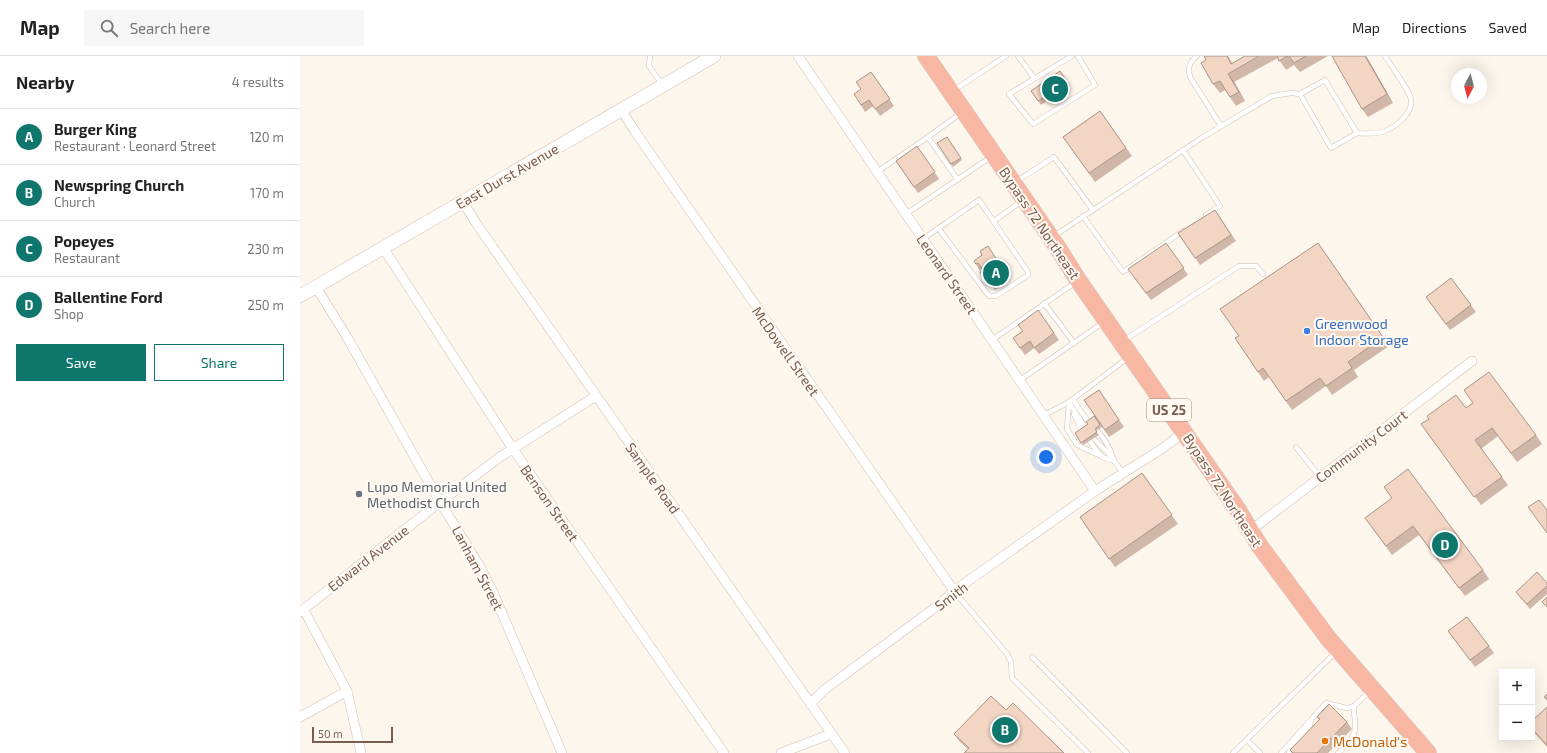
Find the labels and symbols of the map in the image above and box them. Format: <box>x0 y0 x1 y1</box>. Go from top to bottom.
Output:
north arrow <box>1451 68 1487 104</box>
pin: C <box>1042 74 1068 104</box>
street label: East Durst Avenue <box>452 140 562 212</box>
street label: Bypass 72 Northeast <box>996 164 1084 282</box>
street label: Leonard Street <box>913 231 981 317</box>
pin: A <box>983 258 1009 288</box>
street label: McDowell Street <box>749 303 823 399</box>
place label: Greenwood Indoor Storage <box>1315 315 1409 348</box>
marker: Greenwood Indoor Storage <box>1302 326 1312 336</box>
road number: US 25 <box>1147 399 1191 421</box>
street label: Community Court <box>1312 406 1410 486</box>
street label: Bypass 72 Northeast <box>1180 430 1266 550</box>
street label: Sample Road <box>622 439 684 517</box>
your location <box>1036 447 1056 467</box>
street label: Benson Street <box>517 461 583 545</box>
place label: Lupo Memorial United Methodist Church <box>367 478 507 511</box>
marker: Lupo Memorial United Methodist Church <box>354 489 364 499</box>
street label: Edward Avenue <box>324 521 412 595</box>
street label: Lanham Street <box>449 523 507 613</box>
pin: D <box>1432 530 1458 560</box>
street label: Smith <box>931 578 971 614</box>
pin: B <box>992 715 1018 745</box>
scale bar <box>312 725 393 744</box>
place label: McDonald's <box>1333 733 1407 750</box>
marker: McDonald's <box>1320 736 1330 746</box>

